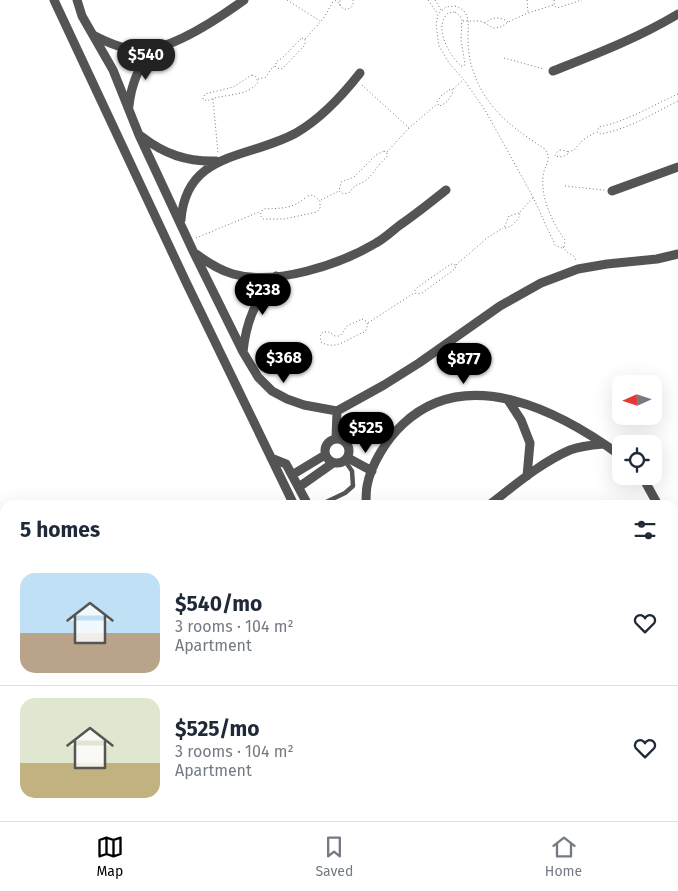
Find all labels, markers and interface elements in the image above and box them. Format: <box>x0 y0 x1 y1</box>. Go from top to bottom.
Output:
pin: $540 <box>116 38 176 81</box>
text: $540 <box>128 45 164 64</box>
pin: $238 <box>233 274 293 316</box>
text: $238 <box>246 280 280 299</box>
pin: $368 <box>254 342 314 384</box>
pin: $877 <box>434 342 494 385</box>
text: $368 <box>266 348 302 367</box>
text: $877 <box>448 349 480 368</box>
north arrow <box>612 375 662 425</box>
map controls <box>612 375 662 485</box>
pin: $525 <box>336 412 396 454</box>
text: $525 <box>349 418 383 437</box>
button: locate <box>612 435 662 485</box>
icon: filters <box>631 516 659 544</box>
text: 5 homes <box>20 517 100 543</box>
text: $540/mo <box>175 591 262 617</box>
icon: home <box>60 593 120 653</box>
icon: heart <box>631 609 659 637</box>
text: 3 rooms · 104 m² <box>175 617 294 636</box>
text: Apartment <box>175 636 252 655</box>
text: $525/mo <box>175 716 259 742</box>
icon: home <box>60 718 120 778</box>
icon: heart <box>631 734 659 762</box>
text: 3 rooms · 104 m² <box>175 742 294 761</box>
text: Apartment <box>175 761 252 780</box>
tab: Map <box>96 833 124 880</box>
tab: Saved <box>315 833 353 880</box>
tab: Home <box>545 833 582 880</box>

